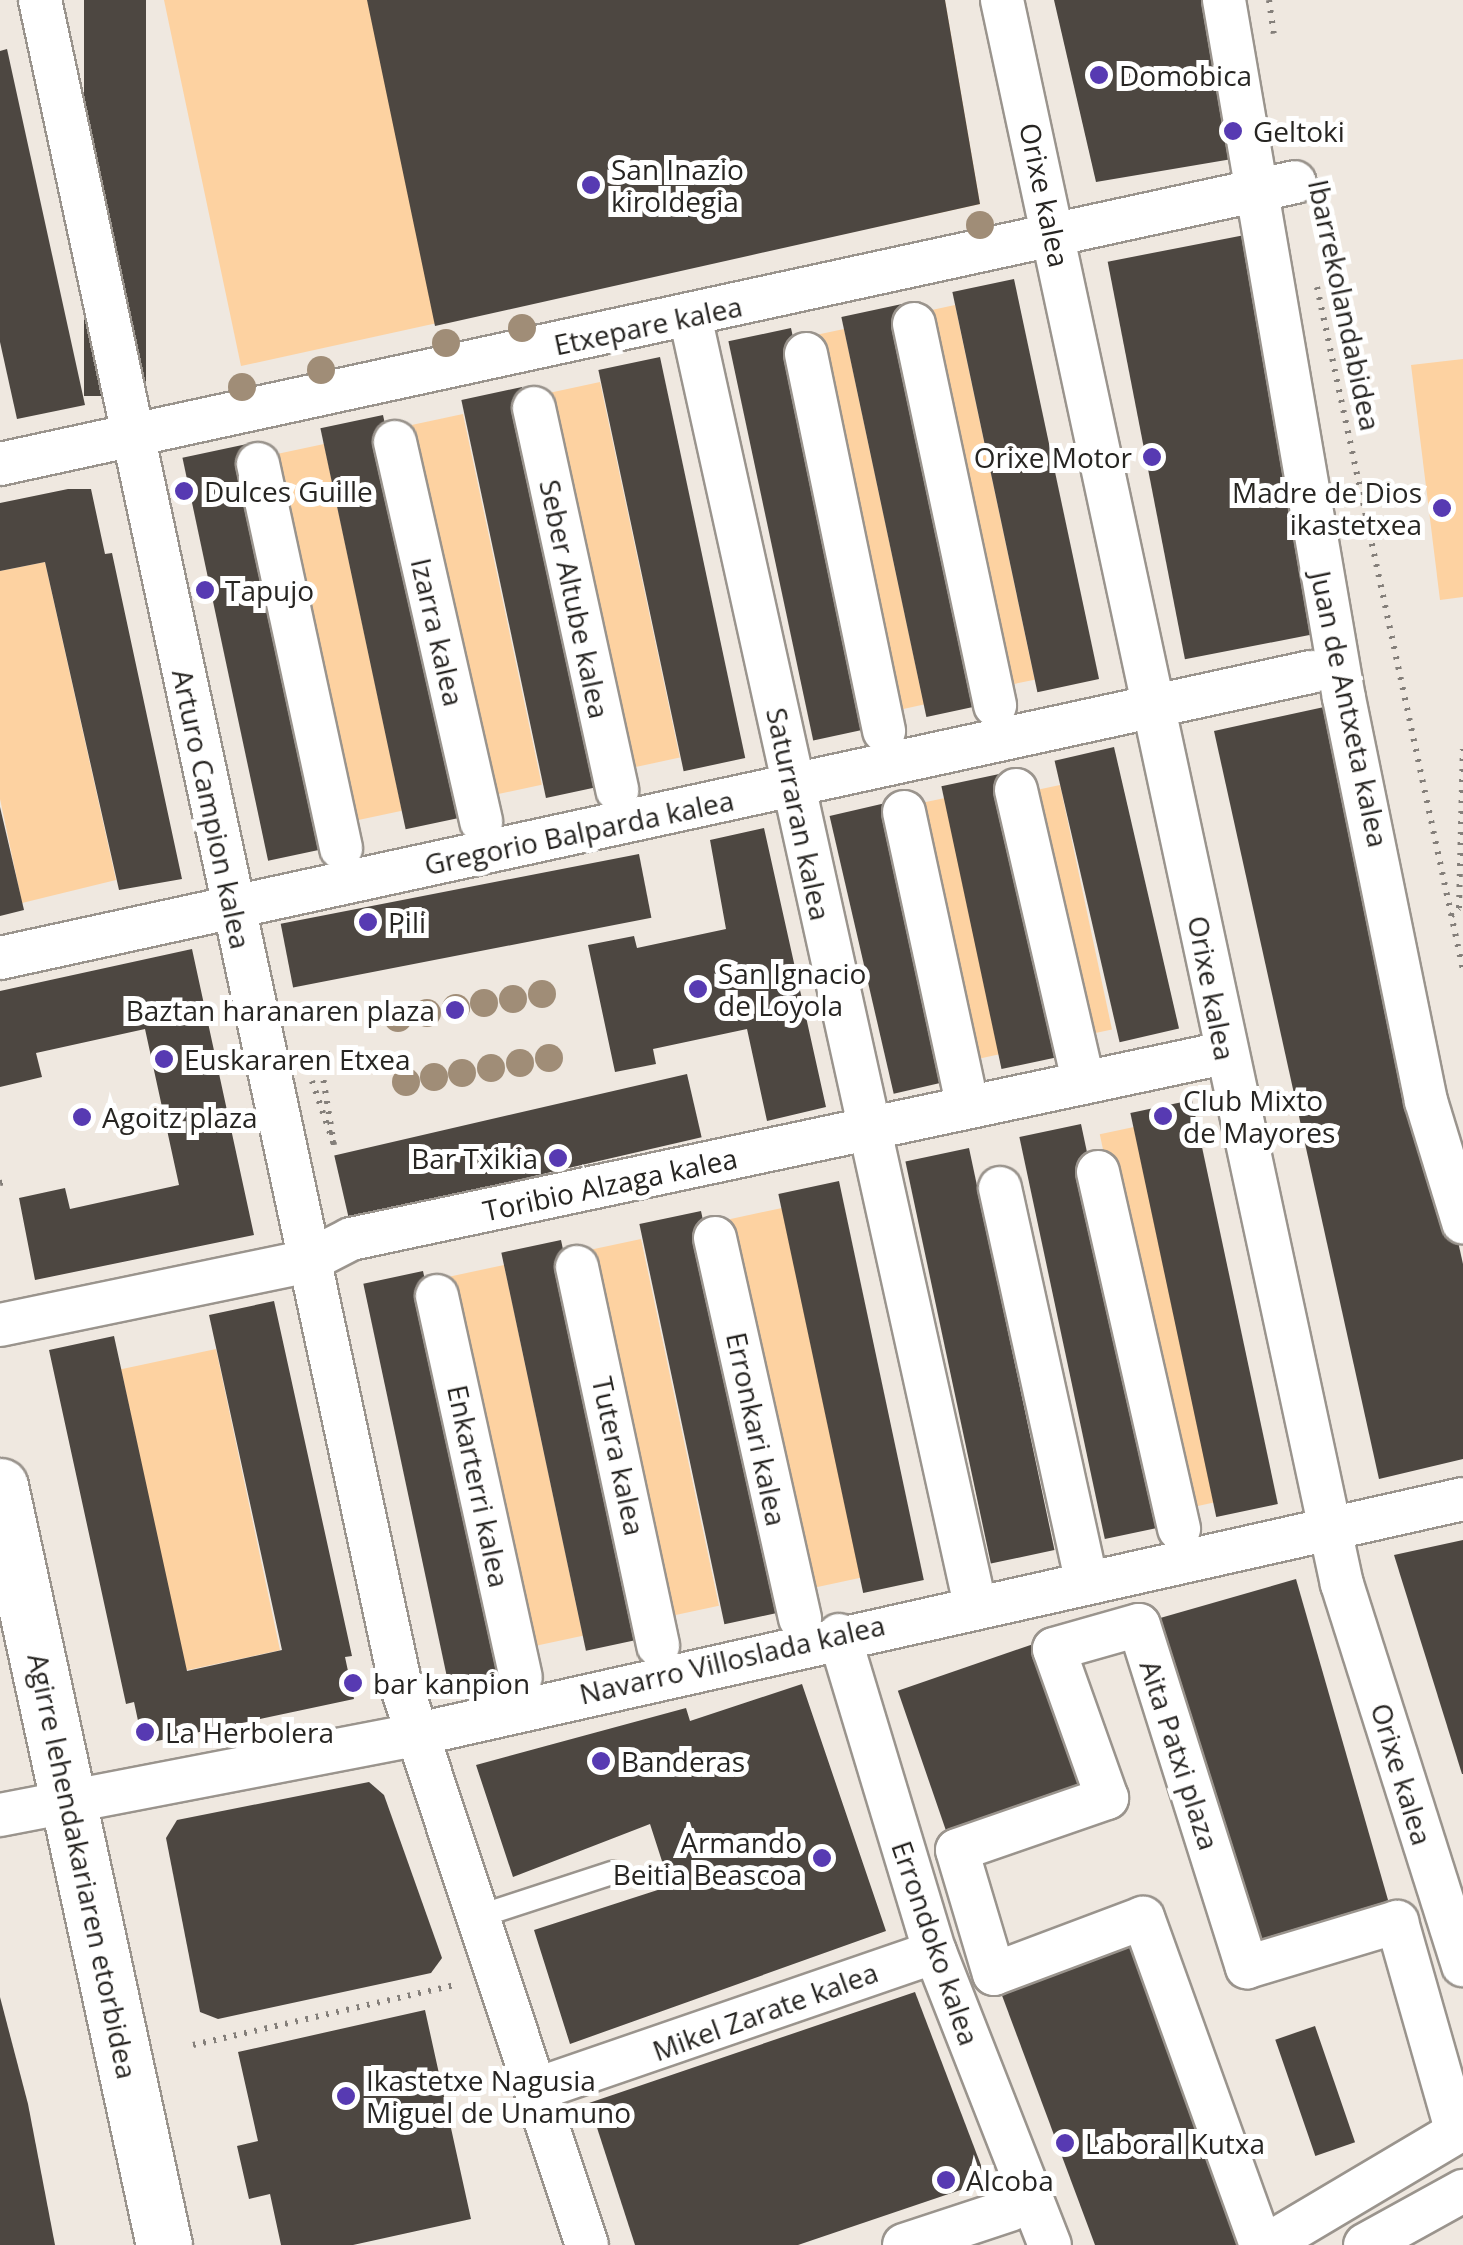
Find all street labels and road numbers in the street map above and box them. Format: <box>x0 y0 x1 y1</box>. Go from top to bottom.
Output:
street label: Orixe kalea <box>1013 120 1077 270</box>
street label: Ibarrekolandabidea <box>1302 176 1388 434</box>
street label: Etxepare kalea <box>551 289 745 361</box>
street label: Seber Altube kalea <box>533 477 617 721</box>
street label: Izarra kalea <box>405 555 471 709</box>
street label: Juan de Antxeta kalea <box>1304 568 1396 850</box>
street label: Arturo Campion kalea <box>166 666 258 952</box>
street label: Saturraran kalea <box>760 705 838 923</box>
street label: Gregorio Balparda kalea <box>421 783 737 881</box>
street label: Orixe kalea <box>1182 913 1242 1063</box>
street label: Toribio Alzaga kalea <box>480 1141 740 1227</box>
street label: Erronkari kalea <box>720 1329 794 1529</box>
street label: Tutera kalea <box>586 1374 652 1538</box>
street label: Enkarterri kalea <box>441 1382 517 1590</box>
street label: Navarro Villoslada kalea <box>576 1607 888 1711</box>
street label: Agirre lehendakariaren etorbidea <box>21 1650 145 2082</box>
street label: Aita Patxi plaza <box>1134 1656 1226 1854</box>
street label: Orixe kalea <box>1365 1699 1439 1849</box>
street label: Errondoko kalea <box>885 1836 987 2050</box>
street label: Mikel Zarate kalea <box>648 1955 882 2067</box>

